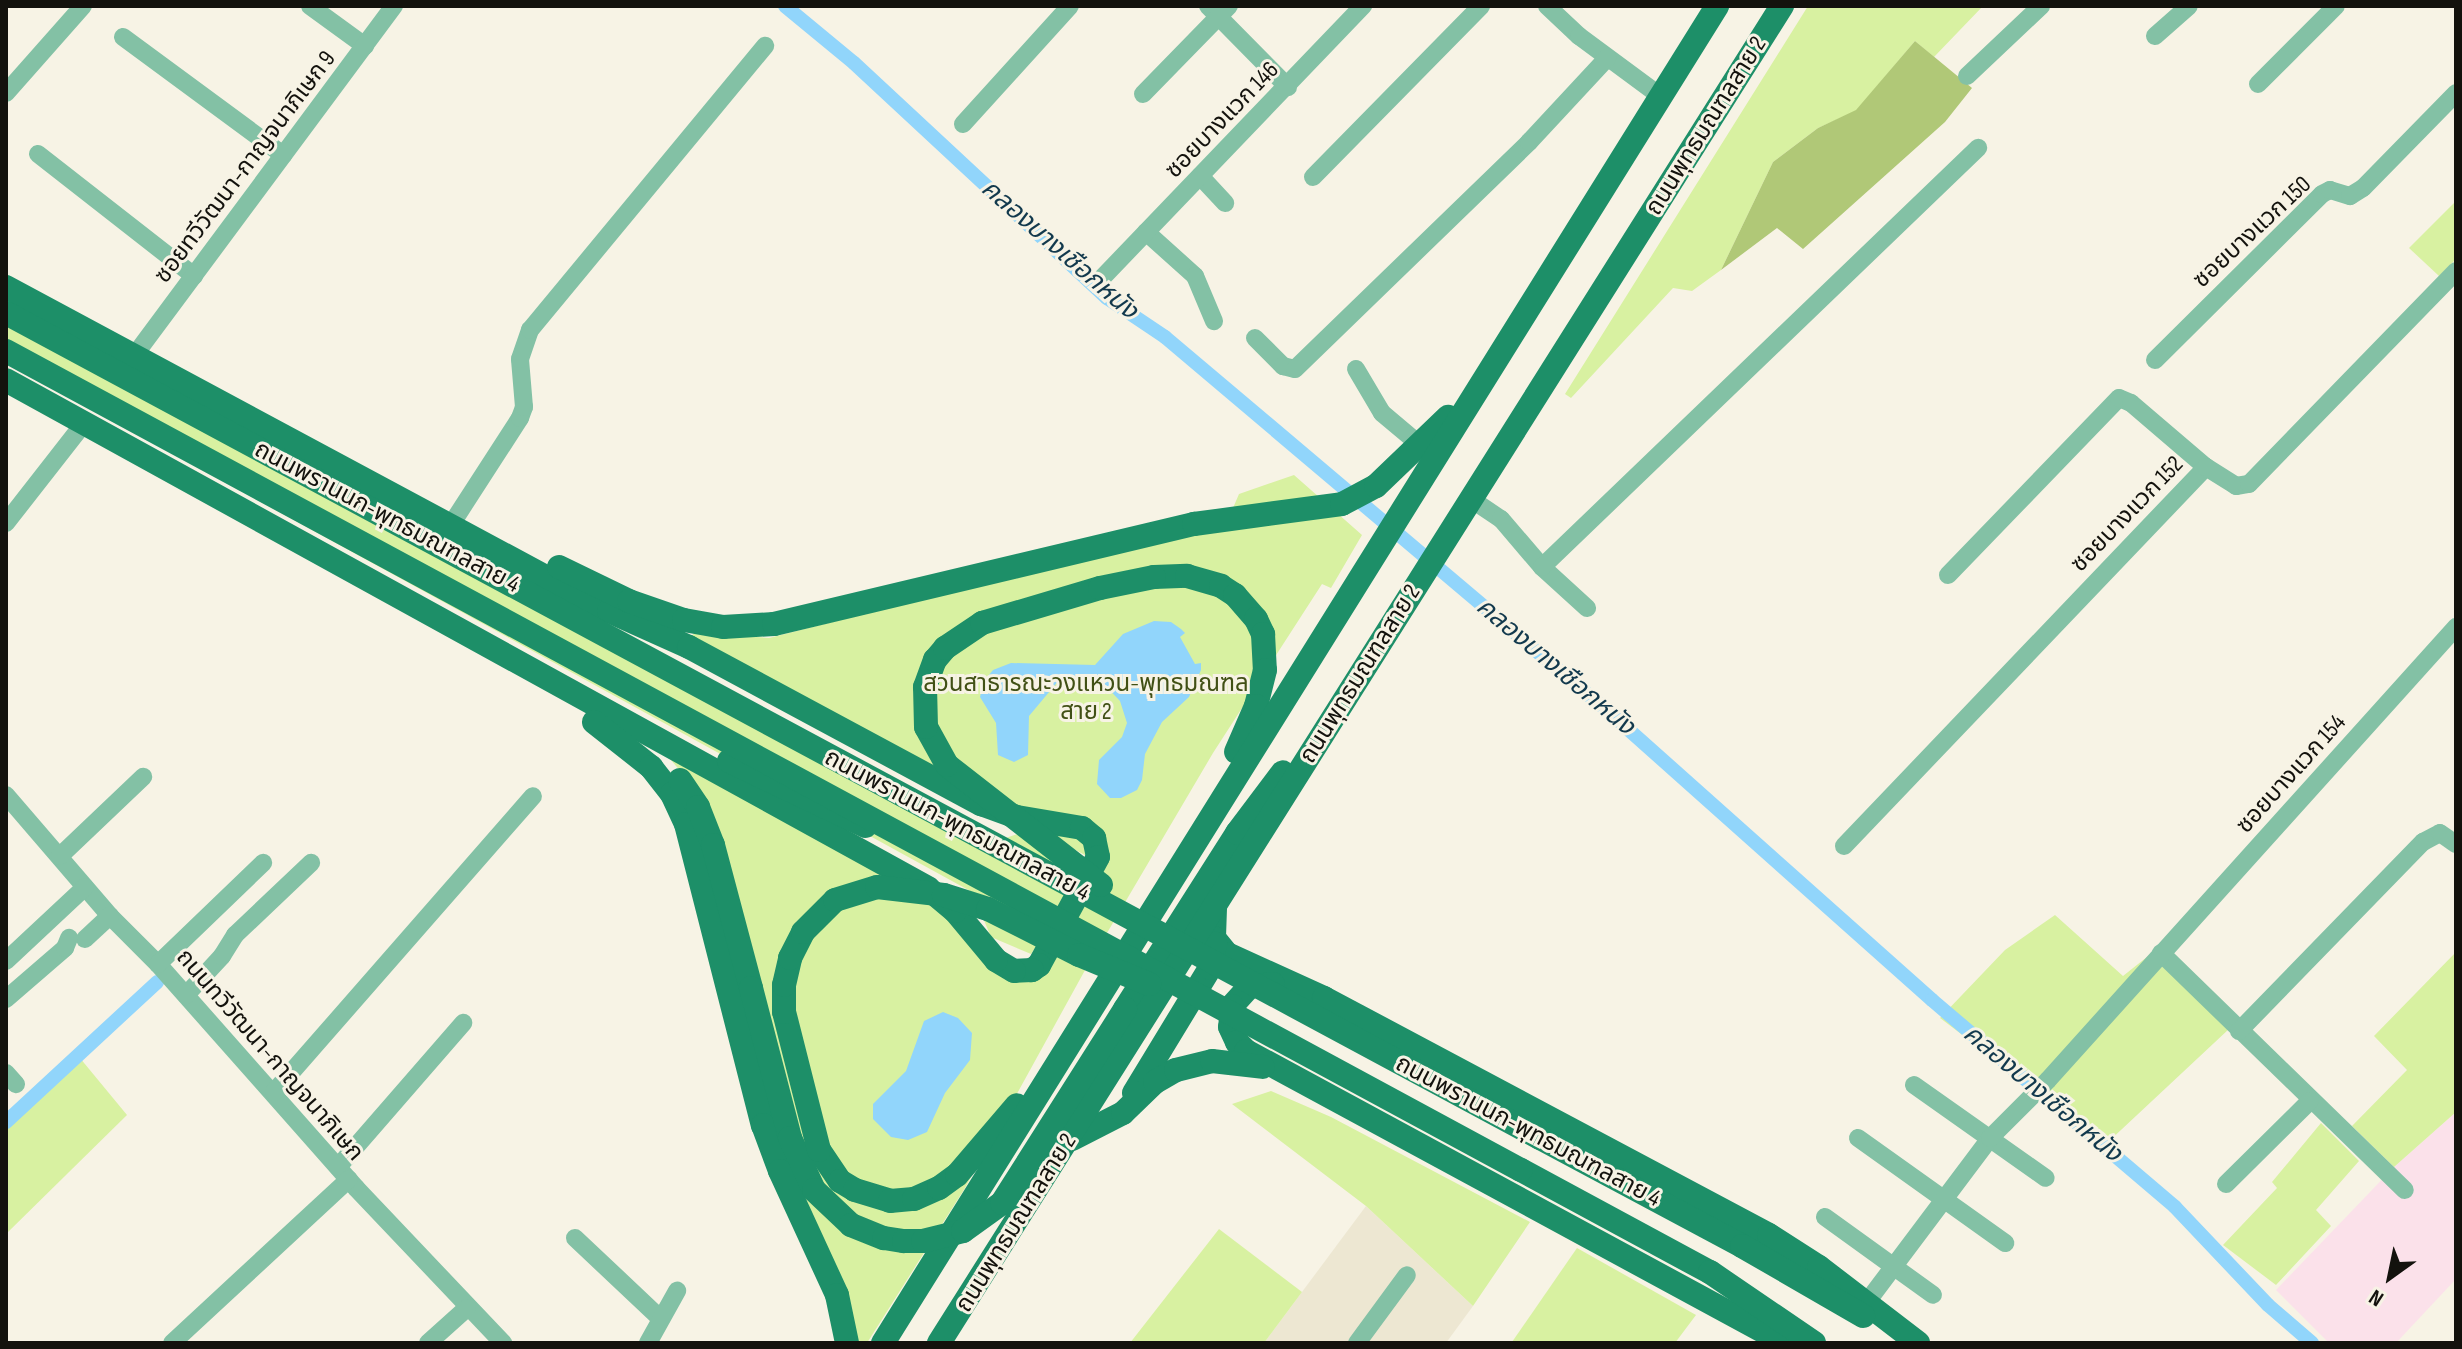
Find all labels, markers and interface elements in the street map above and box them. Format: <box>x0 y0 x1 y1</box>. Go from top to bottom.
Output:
street label: ถนนพุทธมณฑลสาย 2 <box>1639 31 1773 221</box>
street label: ซอยทวีวัฒนา-กาญจนาภิเษก 9 <box>148 45 342 289</box>
street label: ซอยบางแวก 146 <box>1159 56 1285 184</box>
street label: ซอยบางแวก 150 <box>2187 170 2317 294</box>
water label: คลองบางเชือกหนัง <box>974 174 1144 326</box>
street label: ถนนพรานนก-พุทธมณฑลสาย 4 <box>250 435 524 599</box>
street label: ซอยบางแวก 152 <box>2065 450 2189 578</box>
street label: ถนนพุทธมณฑลสาย 2 <box>1293 579 1427 769</box>
water label: คลองบางเชือกหนัง <box>1469 592 1641 742</box>
park label: สวนสาธารณะวงแหวน-พุทธมณฑล สาย 2 <box>923 670 1249 726</box>
street label: ซอยบางแวก 154 <box>2230 709 2352 839</box>
street label: ถนนพรานนก-พุทธมณฑลสาย 4 <box>820 743 1094 907</box>
street label: ถนนทวีวัฒนา-กาญจนาภิเษก <box>170 943 370 1167</box>
water label: คลองบางเชือกหนัง <box>1956 1019 2128 1169</box>
street label: ถนนพรานนก-พุทธมณฑลสาย 4 <box>1391 1049 1665 1213</box>
street label: ถนนพุทธมณฑลสาย 2 <box>949 1128 1083 1318</box>
north arrow <box>2350 1237 2430 1317</box>
text: N <box>2364 1283 2389 1312</box>

